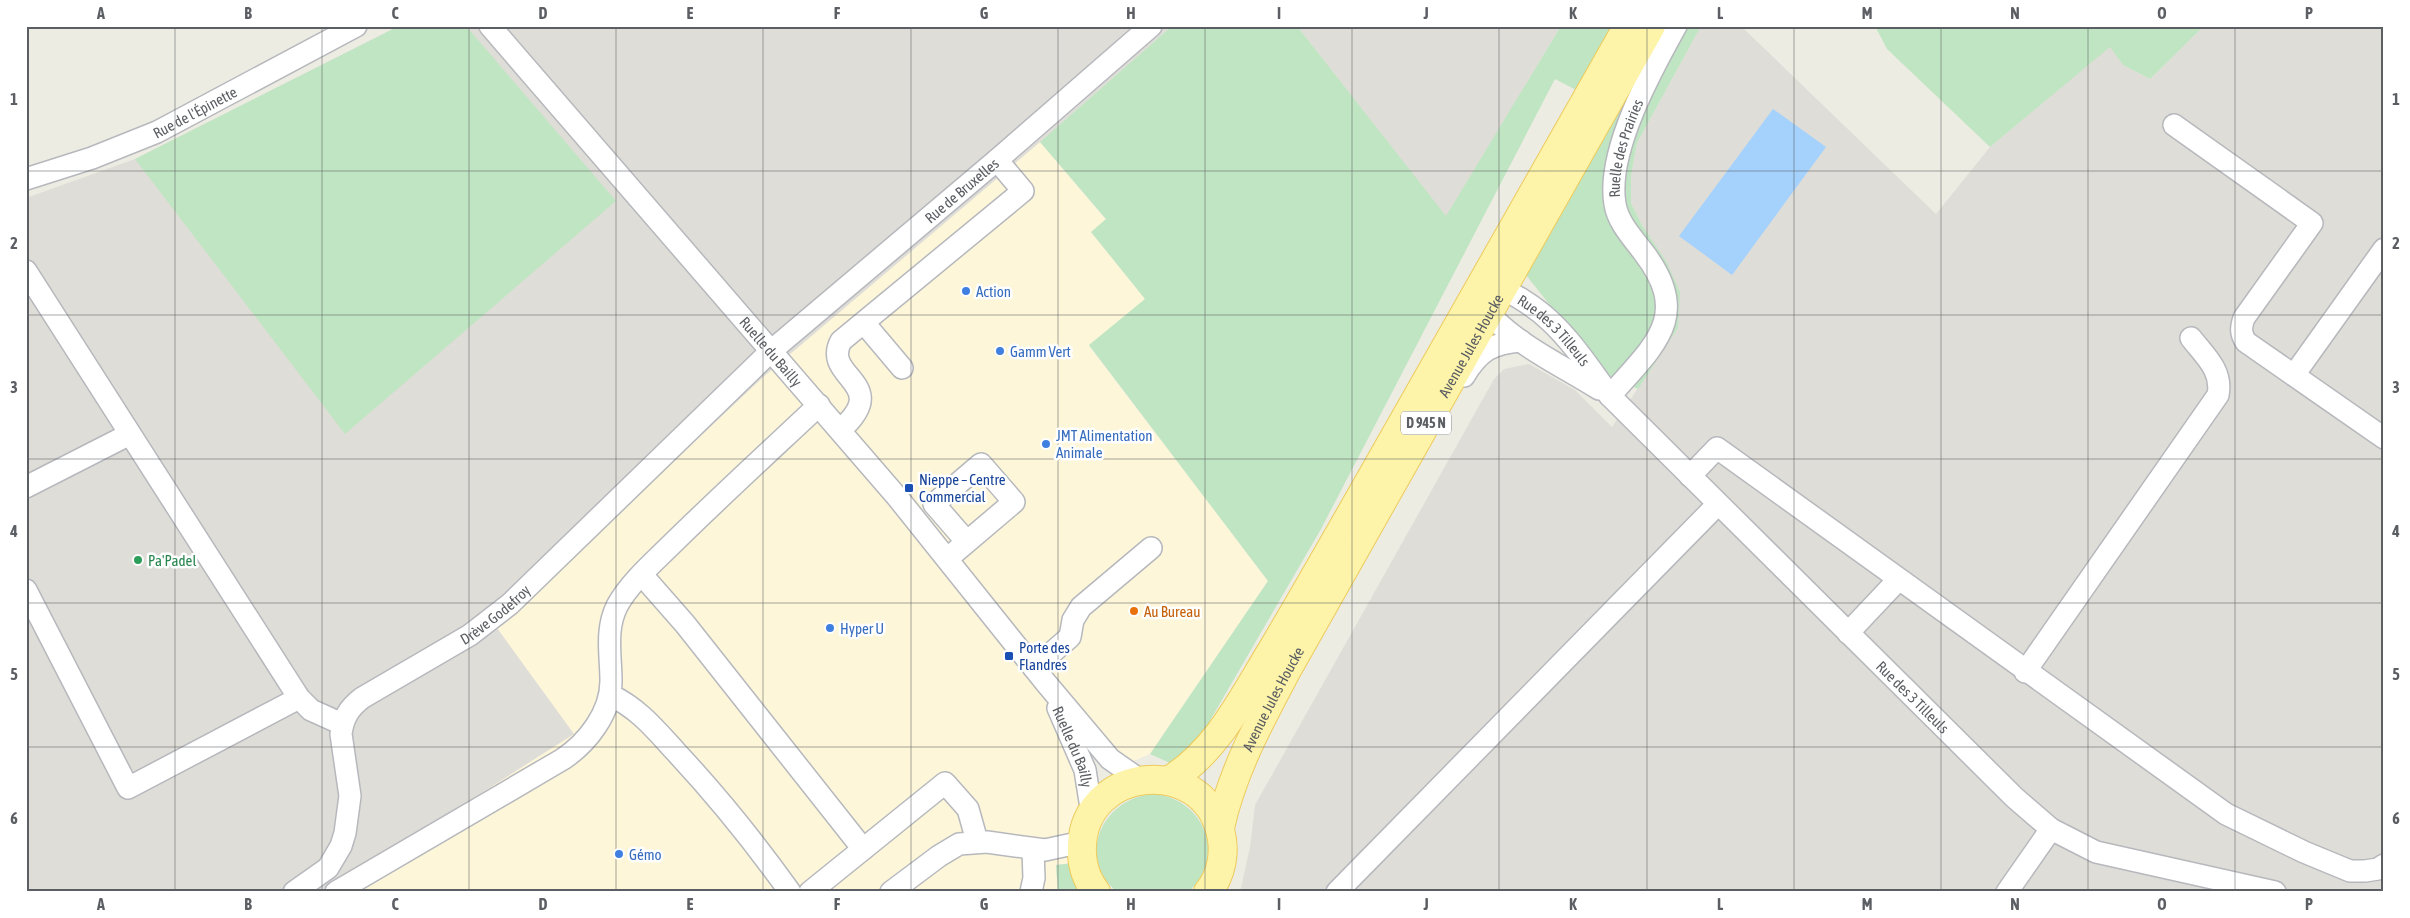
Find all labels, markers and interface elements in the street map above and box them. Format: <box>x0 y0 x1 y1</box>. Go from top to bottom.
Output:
text: A <box>96 4 105 22</box>
text: B <box>244 4 252 22</box>
text: C <box>391 4 399 22</box>
text: D <box>539 4 548 22</box>
text: E <box>687 4 694 22</box>
text: F <box>834 4 841 22</box>
text: G <box>980 4 989 22</box>
text: H <box>1126 4 1136 22</box>
text: I <box>1277 4 1281 22</box>
text: J <box>1422 4 1429 22</box>
text: K <box>1569 4 1577 22</box>
text: L <box>1717 4 1724 22</box>
text: M <box>1862 4 1872 22</box>
text: N <box>2010 4 2020 22</box>
text: O <box>2157 4 2167 22</box>
text: P <box>2305 4 2313 22</box>
street label: Rue de l'Épinette <box>150 83 240 141</box>
text: 1 <box>10 90 18 108</box>
text: 1 <box>2392 90 2400 108</box>
street label: Ruelle des Prairies <box>1605 96 1646 198</box>
street label: Rue de Bruxelles <box>921 154 1002 226</box>
text: 2 <box>10 234 18 252</box>
text: 2 <box>2392 234 2400 252</box>
place label: Action <box>976 283 1011 300</box>
marker: Action <box>960 285 972 297</box>
street label: Avenue Jules Houcke <box>1435 291 1506 400</box>
street label: Rue des 3 Tilleuls <box>1515 291 1594 369</box>
street label: Ruelle du Bailly <box>737 313 806 390</box>
place label: Gamm Vert <box>1010 343 1071 360</box>
marker: Gamm Vert <box>994 345 1006 357</box>
text: 3 <box>10 378 18 396</box>
text: 3 <box>2392 378 2400 396</box>
road number: D 945 N <box>1401 412 1451 434</box>
place label: JMT Alimentation Animale <box>1056 427 1153 461</box>
marker: JMT Alimentation Animale <box>1040 438 1052 450</box>
place label: Nieppe – Centre Commercial <box>919 471 1006 505</box>
marker: Nieppe – Centre Commercial <box>903 482 915 494</box>
text: 4 <box>9 522 18 540</box>
text: 4 <box>2391 522 2400 540</box>
place label: Pa'Padel <box>148 552 196 569</box>
marker: Pa'Padel <box>132 554 144 566</box>
street label: Drève Godefroy <box>457 581 533 648</box>
place label: Au Bureau <box>1144 603 1200 620</box>
marker: Au Bureau <box>1128 605 1140 617</box>
place label: Hyper U <box>840 620 884 637</box>
marker: Hyper U <box>824 622 836 634</box>
place label: Porte des Flandres <box>1019 639 1070 673</box>
street label: Avenue Jules Houcke <box>1239 643 1307 754</box>
marker: Porte des Flandres <box>1003 650 1015 662</box>
street label: Rue des 3 Tilleuls <box>1873 657 1953 736</box>
text: 5 <box>10 665 18 683</box>
text: 5 <box>2392 665 2400 683</box>
street label: Ruelle du Bailly <box>1050 704 1096 789</box>
text: 6 <box>10 809 18 827</box>
text: 6 <box>2392 809 2400 827</box>
place label: Gémo <box>629 846 662 863</box>
marker: Gémo <box>613 848 625 860</box>
text: A <box>96 895 105 913</box>
text: B <box>244 895 252 913</box>
text: C <box>391 895 399 913</box>
text: D <box>539 895 548 913</box>
text: E <box>687 895 694 913</box>
text: F <box>834 895 841 913</box>
text: G <box>980 895 989 913</box>
text: H <box>1126 895 1136 913</box>
text: I <box>1277 895 1281 913</box>
text: J <box>1422 895 1429 913</box>
text: K <box>1569 895 1577 913</box>
text: L <box>1717 895 1724 913</box>
text: M <box>1862 895 1872 913</box>
text: N <box>2010 895 2020 913</box>
text: O <box>2157 895 2167 913</box>
text: P <box>2305 895 2313 913</box>

